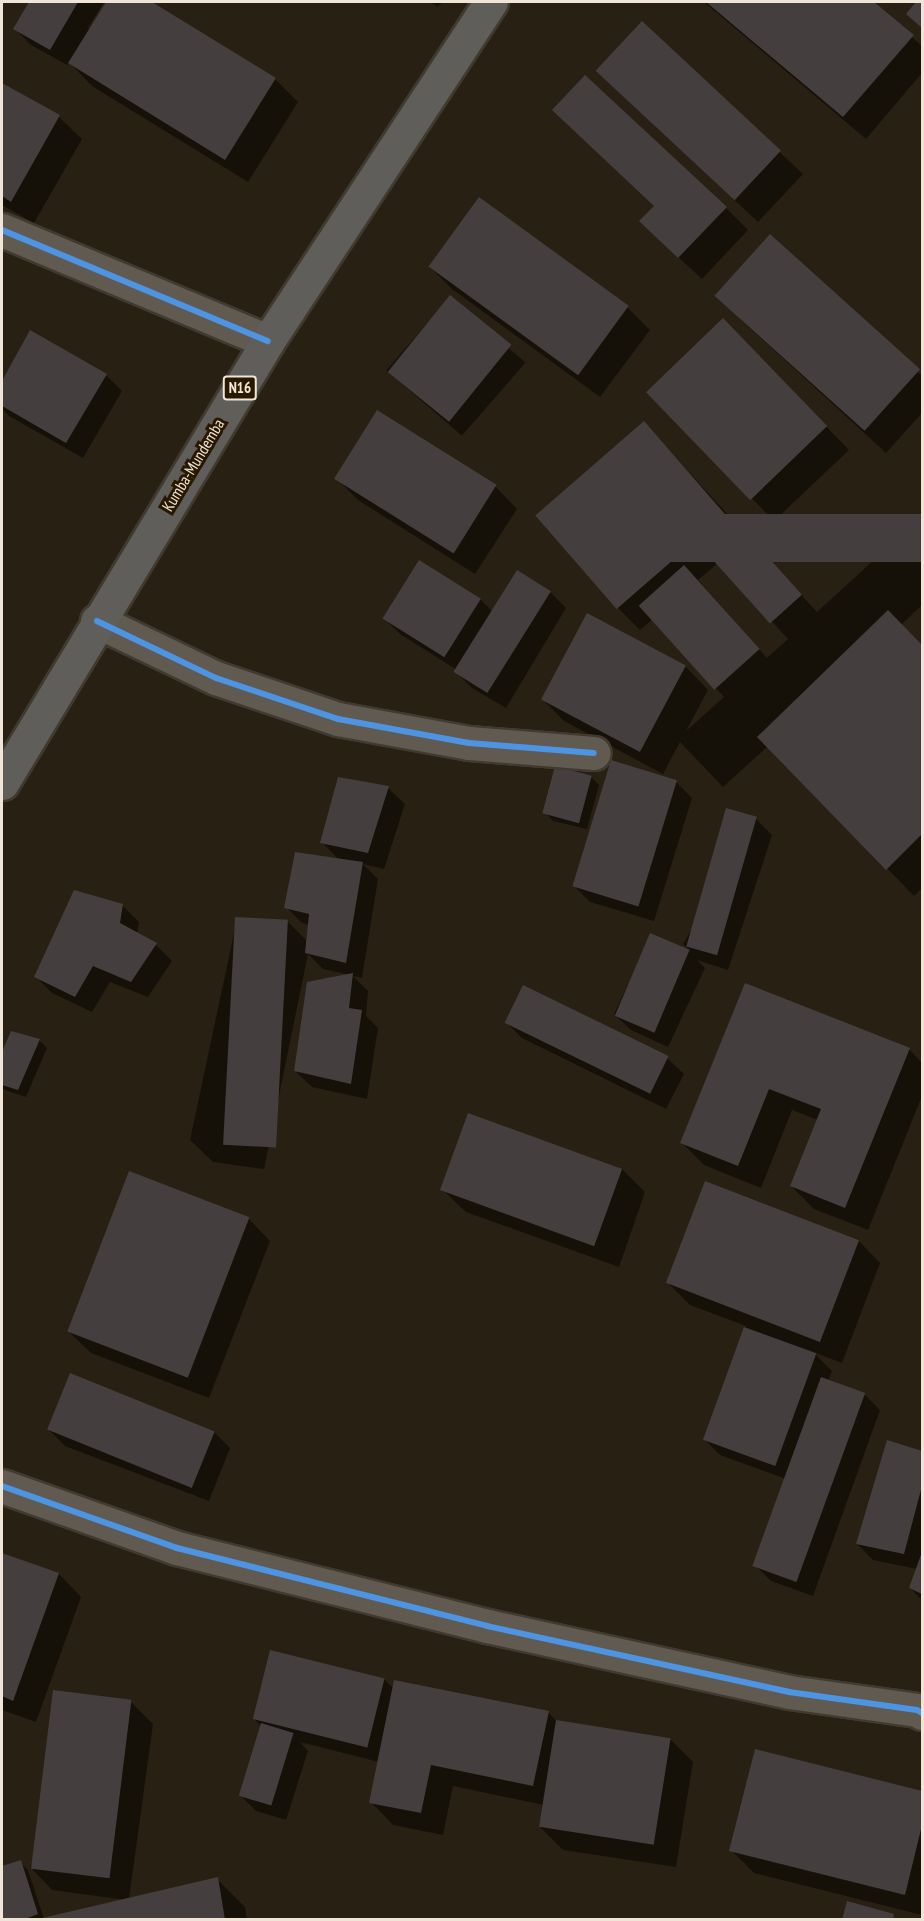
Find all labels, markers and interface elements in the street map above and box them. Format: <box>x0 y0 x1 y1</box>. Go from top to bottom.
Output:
road number: N16 <box>222 376 258 400</box>
street label: Kumba-Mundemba <box>158 415 228 515</box>

